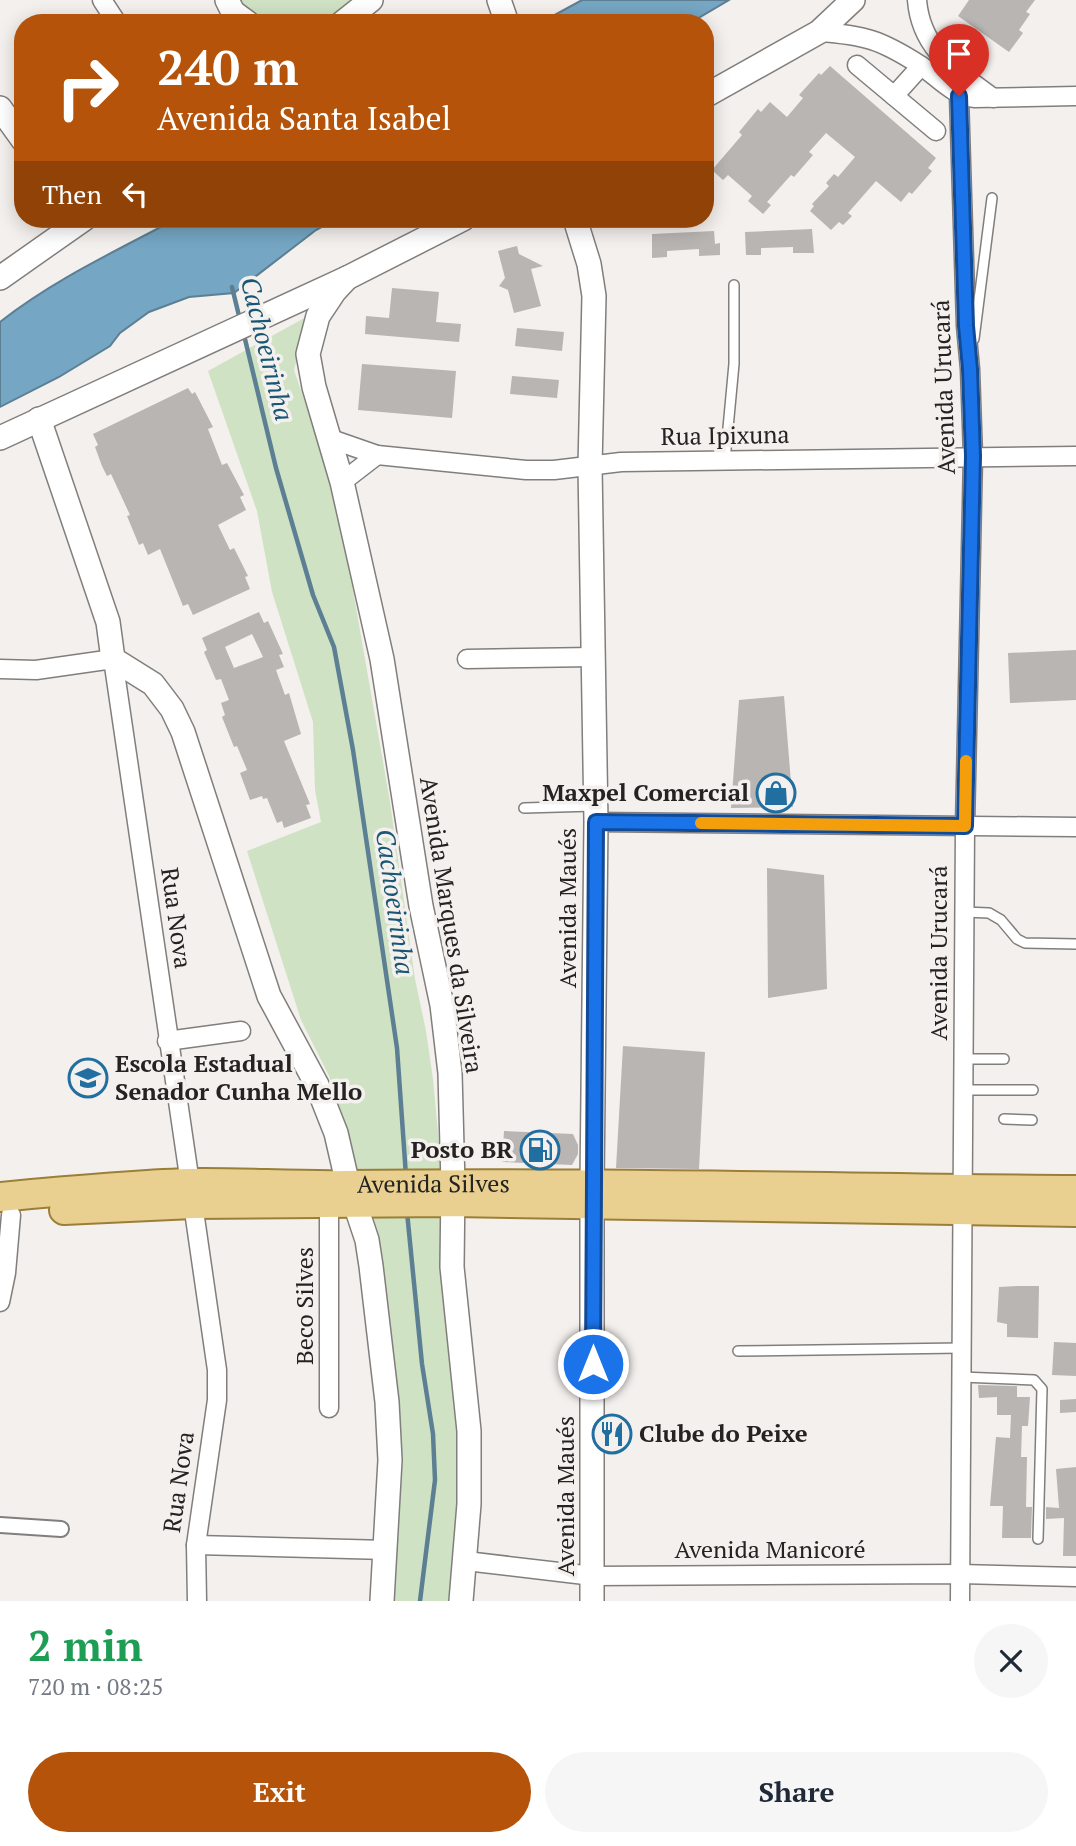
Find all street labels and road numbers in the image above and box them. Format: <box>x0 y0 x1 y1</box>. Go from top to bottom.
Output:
street label: Avenida Urucará <box>924 299 962 475</box>
street label: Rua Ipixuna <box>660 418 790 452</box>
street label: Avenida Marques da Silveira <box>413 774 491 1075</box>
street label: Avenida Maués <box>551 828 583 988</box>
street label: Rua Nova <box>154 865 200 970</box>
street label: Avenida Urucará <box>922 866 954 1040</box>
street label: Avenida Silves <box>357 1167 510 1200</box>
street label: Beco Silves <box>288 1247 320 1365</box>
street label: Avenida Maués <box>549 1416 581 1576</box>
street label: Rua Nova <box>155 1429 201 1534</box>
street label: Avenida Manicoré <box>675 1533 865 1565</box>

